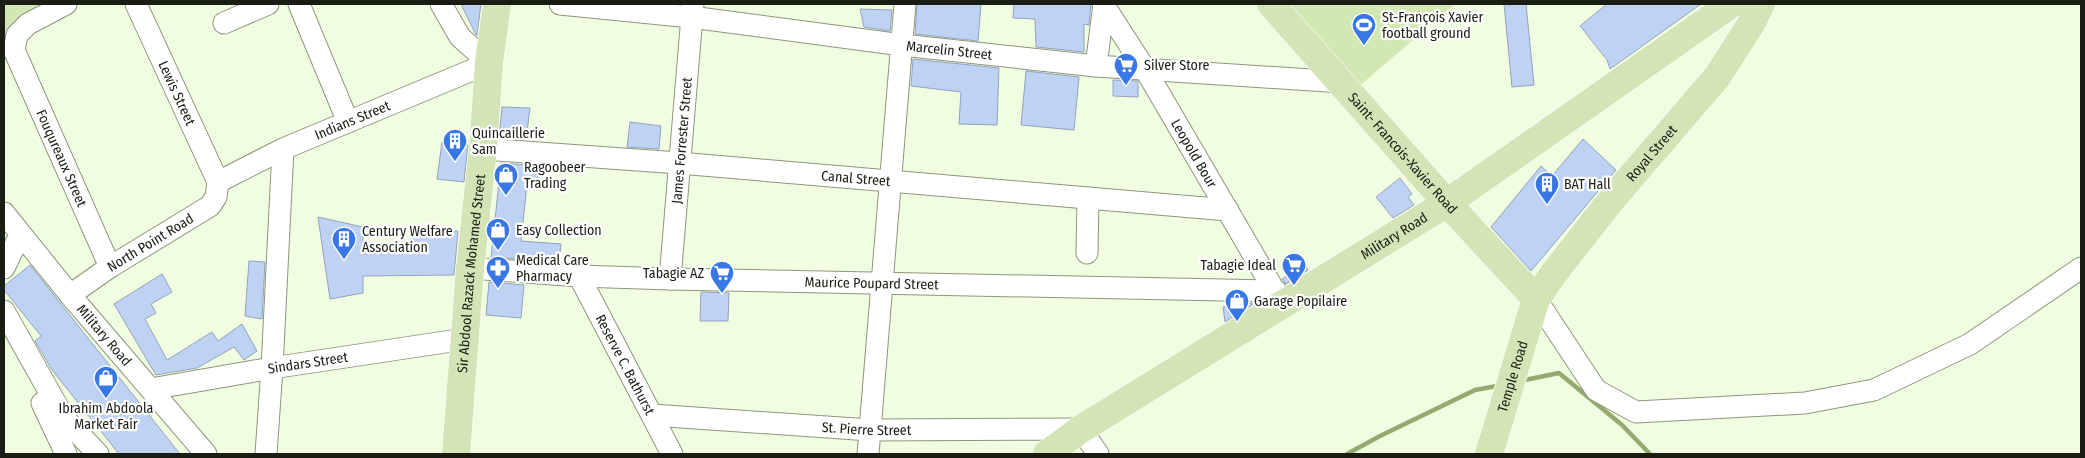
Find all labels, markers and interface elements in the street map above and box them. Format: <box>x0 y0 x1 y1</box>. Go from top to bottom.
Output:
place label: St-François Xavier football ground <box>1382 9 1483 42</box>
sports icon: St-François Xavier football ground <box>1351 12 1377 46</box>
street label: Marcelin Street <box>905 38 993 64</box>
supermarket icon: Silver Store <box>1113 52 1139 86</box>
place label: Silver Store <box>1144 57 1209 74</box>
street label: Lewis Street <box>154 58 199 129</box>
street label: James Forrester Street <box>668 76 696 204</box>
street label: Saint- Francois-Xavier Road <box>1344 89 1461 217</box>
street label: Indians Street <box>312 97 393 144</box>
street label: Fouqureaux Street <box>32 107 90 210</box>
street label: Leopold Bour <box>1167 116 1221 191</box>
street label: Royal Street <box>1623 122 1681 185</box>
place label: Quincaillerie Sam <box>472 125 545 158</box>
building icon: Quincaillerie Sam <box>442 128 468 162</box>
place label: Ragoobeer Trading <box>524 159 586 192</box>
shop icon: Ragoobeer Trading <box>493 162 519 196</box>
street label: Canal Street <box>820 167 892 190</box>
building icon: BAT Hall <box>1534 171 1560 205</box>
street label: Sir Abdool Razack Mohamed Street <box>454 173 489 374</box>
place label: BAT Hall <box>1564 176 1611 193</box>
street label: Military Road <box>1358 209 1431 263</box>
street label: North Point Road <box>104 210 197 276</box>
shop icon: Easy Collection <box>485 217 511 251</box>
place label: Easy Collection <box>516 222 602 239</box>
place label: Century Welfare Association <box>362 223 453 256</box>
building icon: Century Welfare Association <box>331 226 357 260</box>
place label: Medical Care Pharmacy <box>516 252 589 285</box>
supermarket icon: Tabagie Ideal <box>1281 252 1307 286</box>
pharmacy icon: Medical Care Pharmacy <box>485 255 511 289</box>
place label: Tabagie Ideal <box>1201 257 1276 274</box>
supermarket icon: Tabagie AZ <box>709 260 735 294</box>
place label: Tabagie AZ <box>643 265 704 282</box>
street label: Maurice Poupard Street <box>804 274 939 293</box>
shop icon: Garage Popilaire <box>1224 288 1250 322</box>
place label: Garage Popilaire <box>1254 293 1347 310</box>
street label: Military Road <box>73 301 135 370</box>
street label: Reserve C. Bathurst <box>592 312 658 418</box>
street label: Temple Road <box>1494 339 1532 414</box>
street label: Sindars Street <box>267 349 349 378</box>
shop icon: Ibrahim Abdoola Market Fair <box>93 365 119 399</box>
place label: Ibrahim Abdoola Market Fair <box>59 400 154 433</box>
street label: St. Pierre Street <box>821 419 912 439</box>

